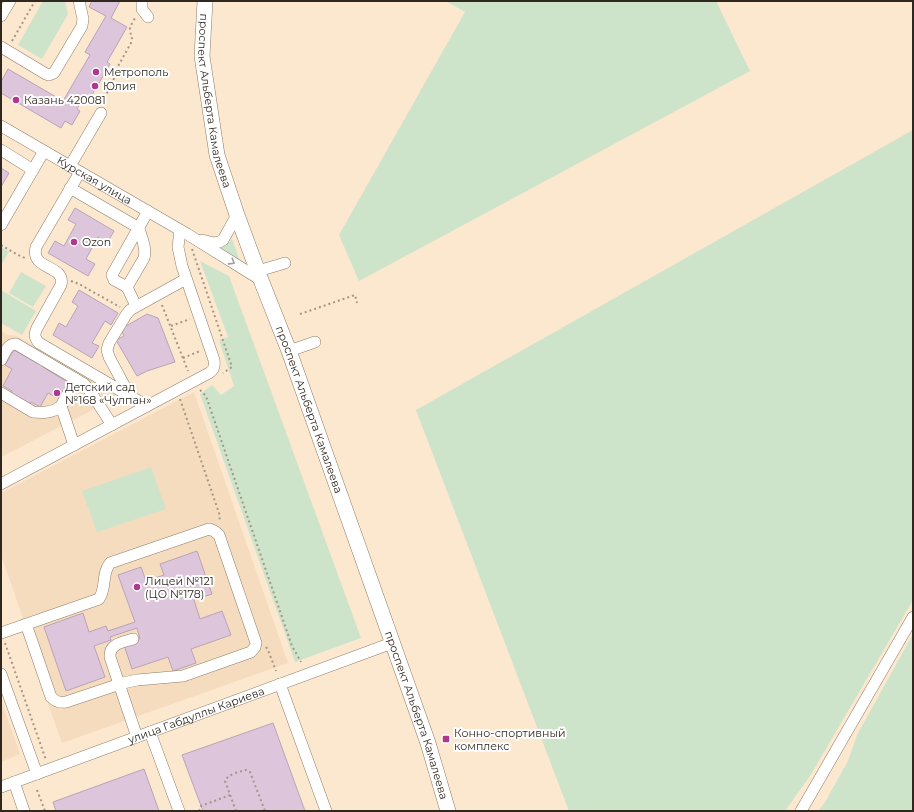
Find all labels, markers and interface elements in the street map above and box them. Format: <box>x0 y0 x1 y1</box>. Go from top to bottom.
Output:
street label: проспект Альберта Камалеева <box>195 13 234 190</box>
place label: Метрополь <box>104 65 168 79</box>
marker: Метрополь <box>91 67 101 77</box>
place label: Юлия <box>103 79 136 93</box>
marker: Юлия <box>90 81 100 91</box>
place label: Казань 420081 <box>24 93 106 107</box>
marker: Казань 420081 <box>11 95 21 105</box>
street label: Курская улица <box>55 153 134 207</box>
place label: Ozon <box>82 235 111 249</box>
marker: Ozon <box>69 237 79 247</box>
one-way arrow <box>228 257 235 265</box>
street label: проспект Альберта Камалеева <box>273 324 346 495</box>
place label: Детский сад №168 «Чулпан» <box>65 380 152 407</box>
marker: Детский сад №168 «Чулпан» <box>52 388 62 398</box>
place label: Лицей №121 (ЦО №178) <box>145 574 214 601</box>
marker: Лицей №121 (ЦО №178) <box>132 582 142 592</box>
street label: проспект Альберта Камалеева <box>382 629 451 801</box>
street label: улица Габдуллы Кариева <box>125 684 266 747</box>
place label: Конно-спортивный комплекс <box>454 726 566 753</box>
marker: Конно-спортивный комплекс <box>441 734 451 744</box>

